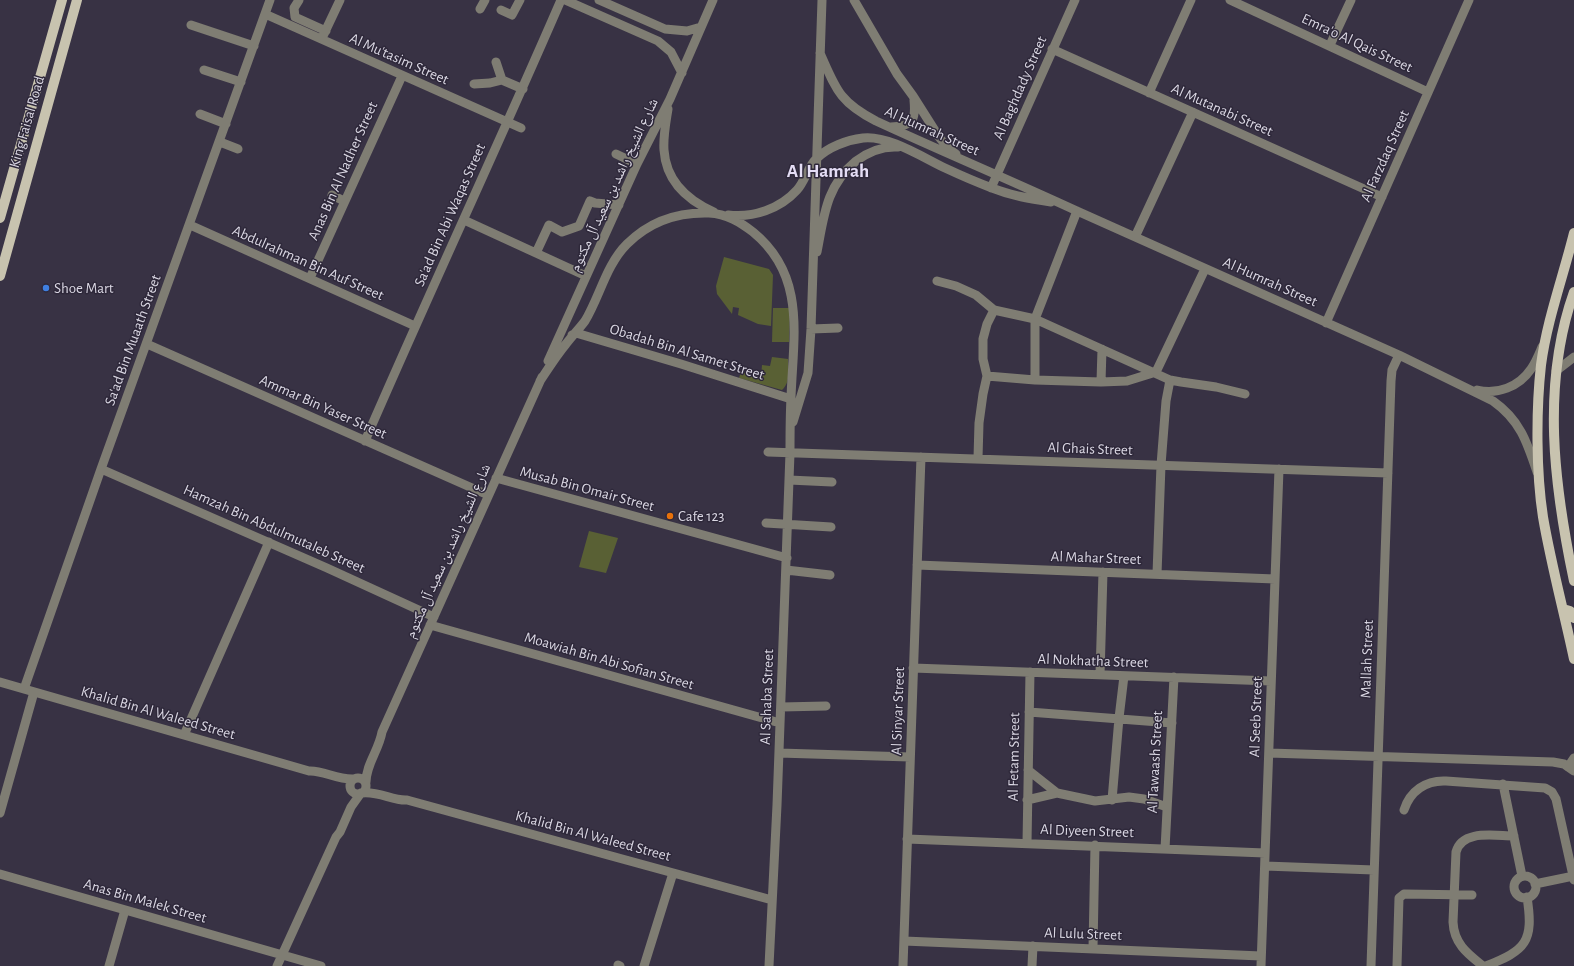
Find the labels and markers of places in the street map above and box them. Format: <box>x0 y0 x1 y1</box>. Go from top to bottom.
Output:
place label: Shoe Mart <box>54 279 114 297</box>
marker: Shoe Mart <box>41 283 51 293</box>
place label: Cafe 123 <box>678 507 724 525</box>
marker: Cafe 123 <box>665 511 675 521</box>

